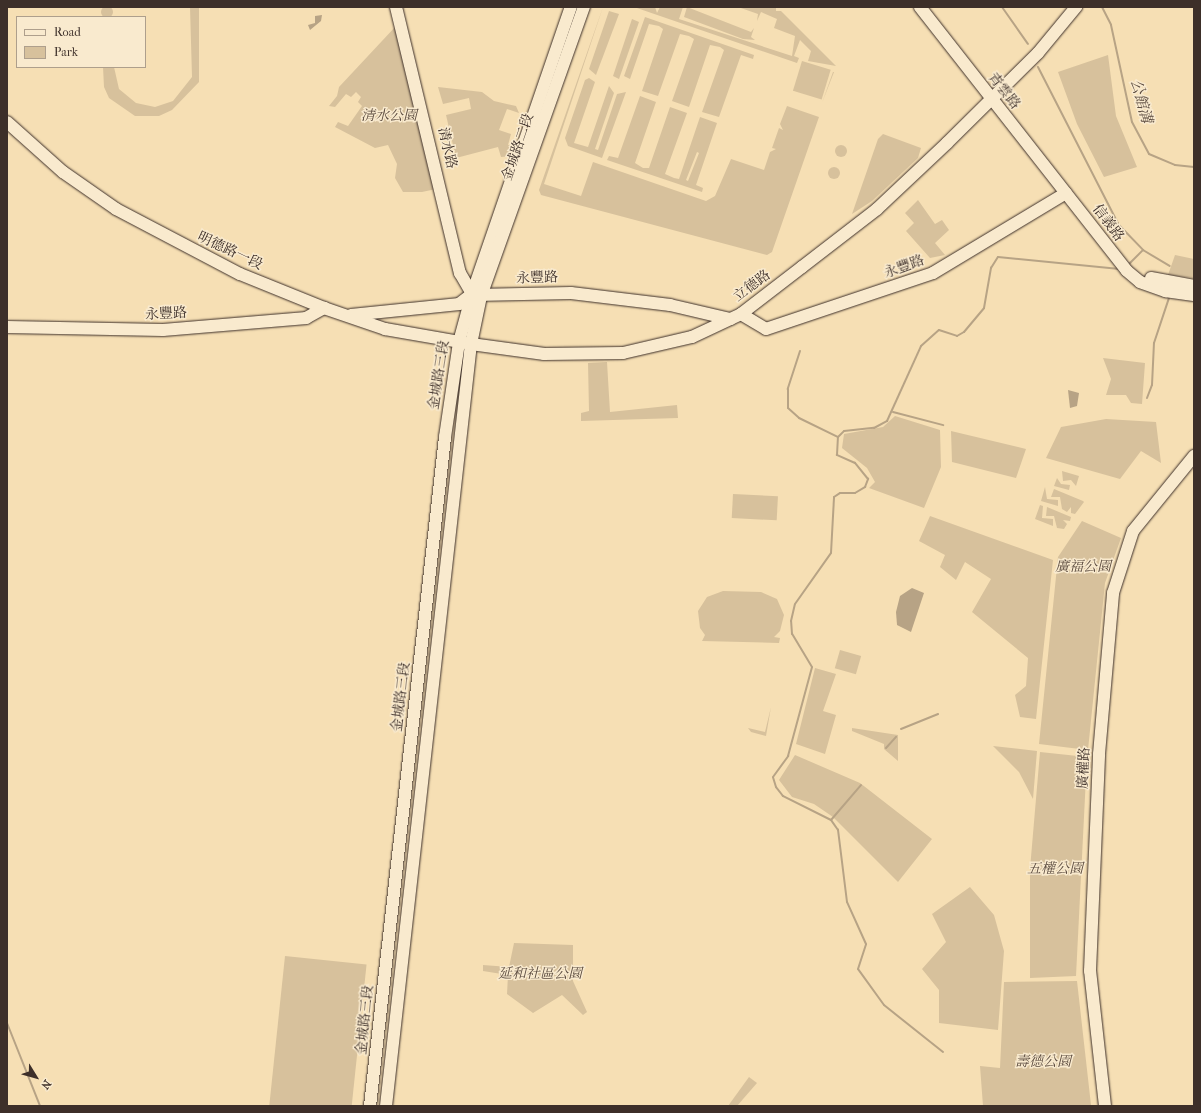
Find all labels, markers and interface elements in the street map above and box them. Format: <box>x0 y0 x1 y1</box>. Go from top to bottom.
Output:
legend <box>16 16 146 68</box>
text: Road <box>54 25 81 39</box>
text: Park <box>54 45 78 59</box>
street label: 青雲路 <box>984 69 1024 113</box>
water label: 公館溝 <box>1126 77 1156 125</box>
park label: 清水公園 <box>361 108 417 124</box>
street label: 金城路二段 <box>499 111 537 183</box>
street label: 清水路 <box>434 126 460 170</box>
street label: 信義路 <box>1089 201 1127 245</box>
street label: 明德路一段 <box>195 229 265 273</box>
street label: 永豐路 <box>881 252 927 282</box>
street label: 立德路 <box>730 267 774 305</box>
street label: 永豐路 <box>516 269 558 287</box>
street label: 永豐路 <box>145 305 187 323</box>
street label: 金城路三段 <box>425 339 453 411</box>
park label: 廣福公園 <box>1055 559 1111 575</box>
street label: 金城路三段 <box>388 661 414 733</box>
street label: 廣權路 <box>1075 747 1093 789</box>
park label: 五權公園 <box>1027 861 1083 877</box>
park label: 延和社區公園 <box>498 966 582 982</box>
street label: 金城路三段 <box>353 984 377 1056</box>
park label: 壽德公園 <box>1015 1054 1071 1070</box>
north arrow <box>16 1057 56 1097</box>
text: N <box>38 1077 54 1092</box>

